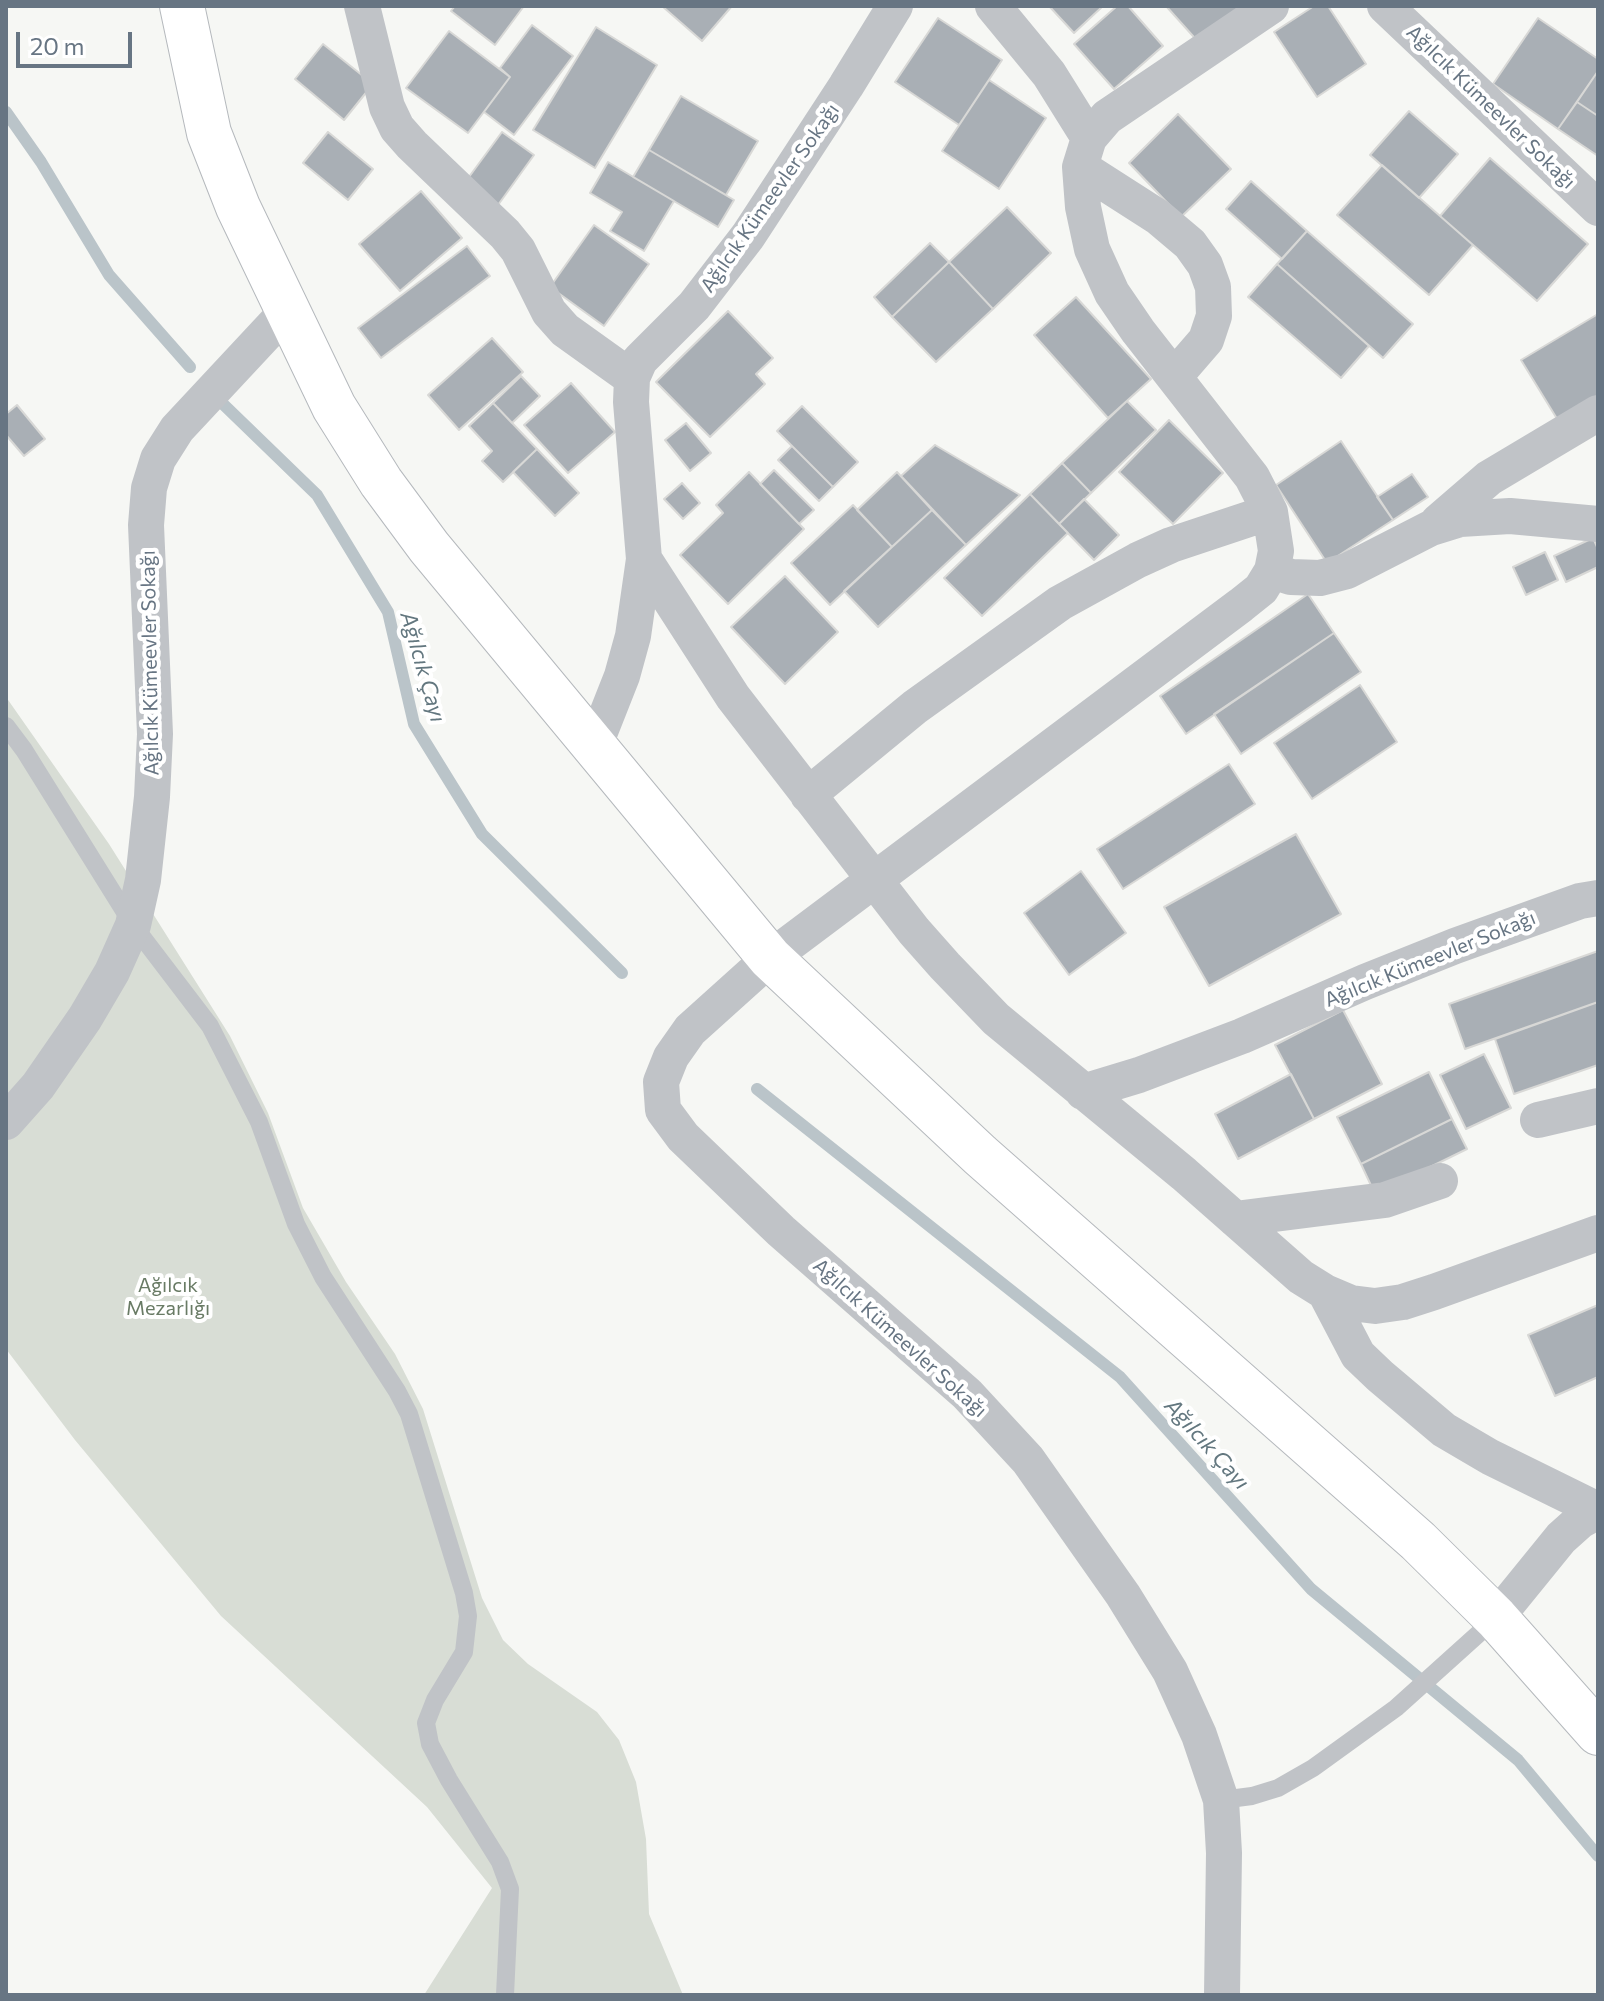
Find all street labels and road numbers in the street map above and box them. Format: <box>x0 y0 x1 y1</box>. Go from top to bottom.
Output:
street label: Ağılcık Kümeevler Sokağı <box>1402 20 1580 194</box>
street label: Ağılcık Kümeevler Sokağı <box>696 99 844 297</box>
street label: Ağılcık Kümeevler Sokağı <box>136 550 164 776</box>
street label: Ağılcık Kümeevler Sokağı <box>1321 906 1539 1012</box>
street label: Ağılcık Kümeevler Sokağı <box>808 1254 992 1422</box>

